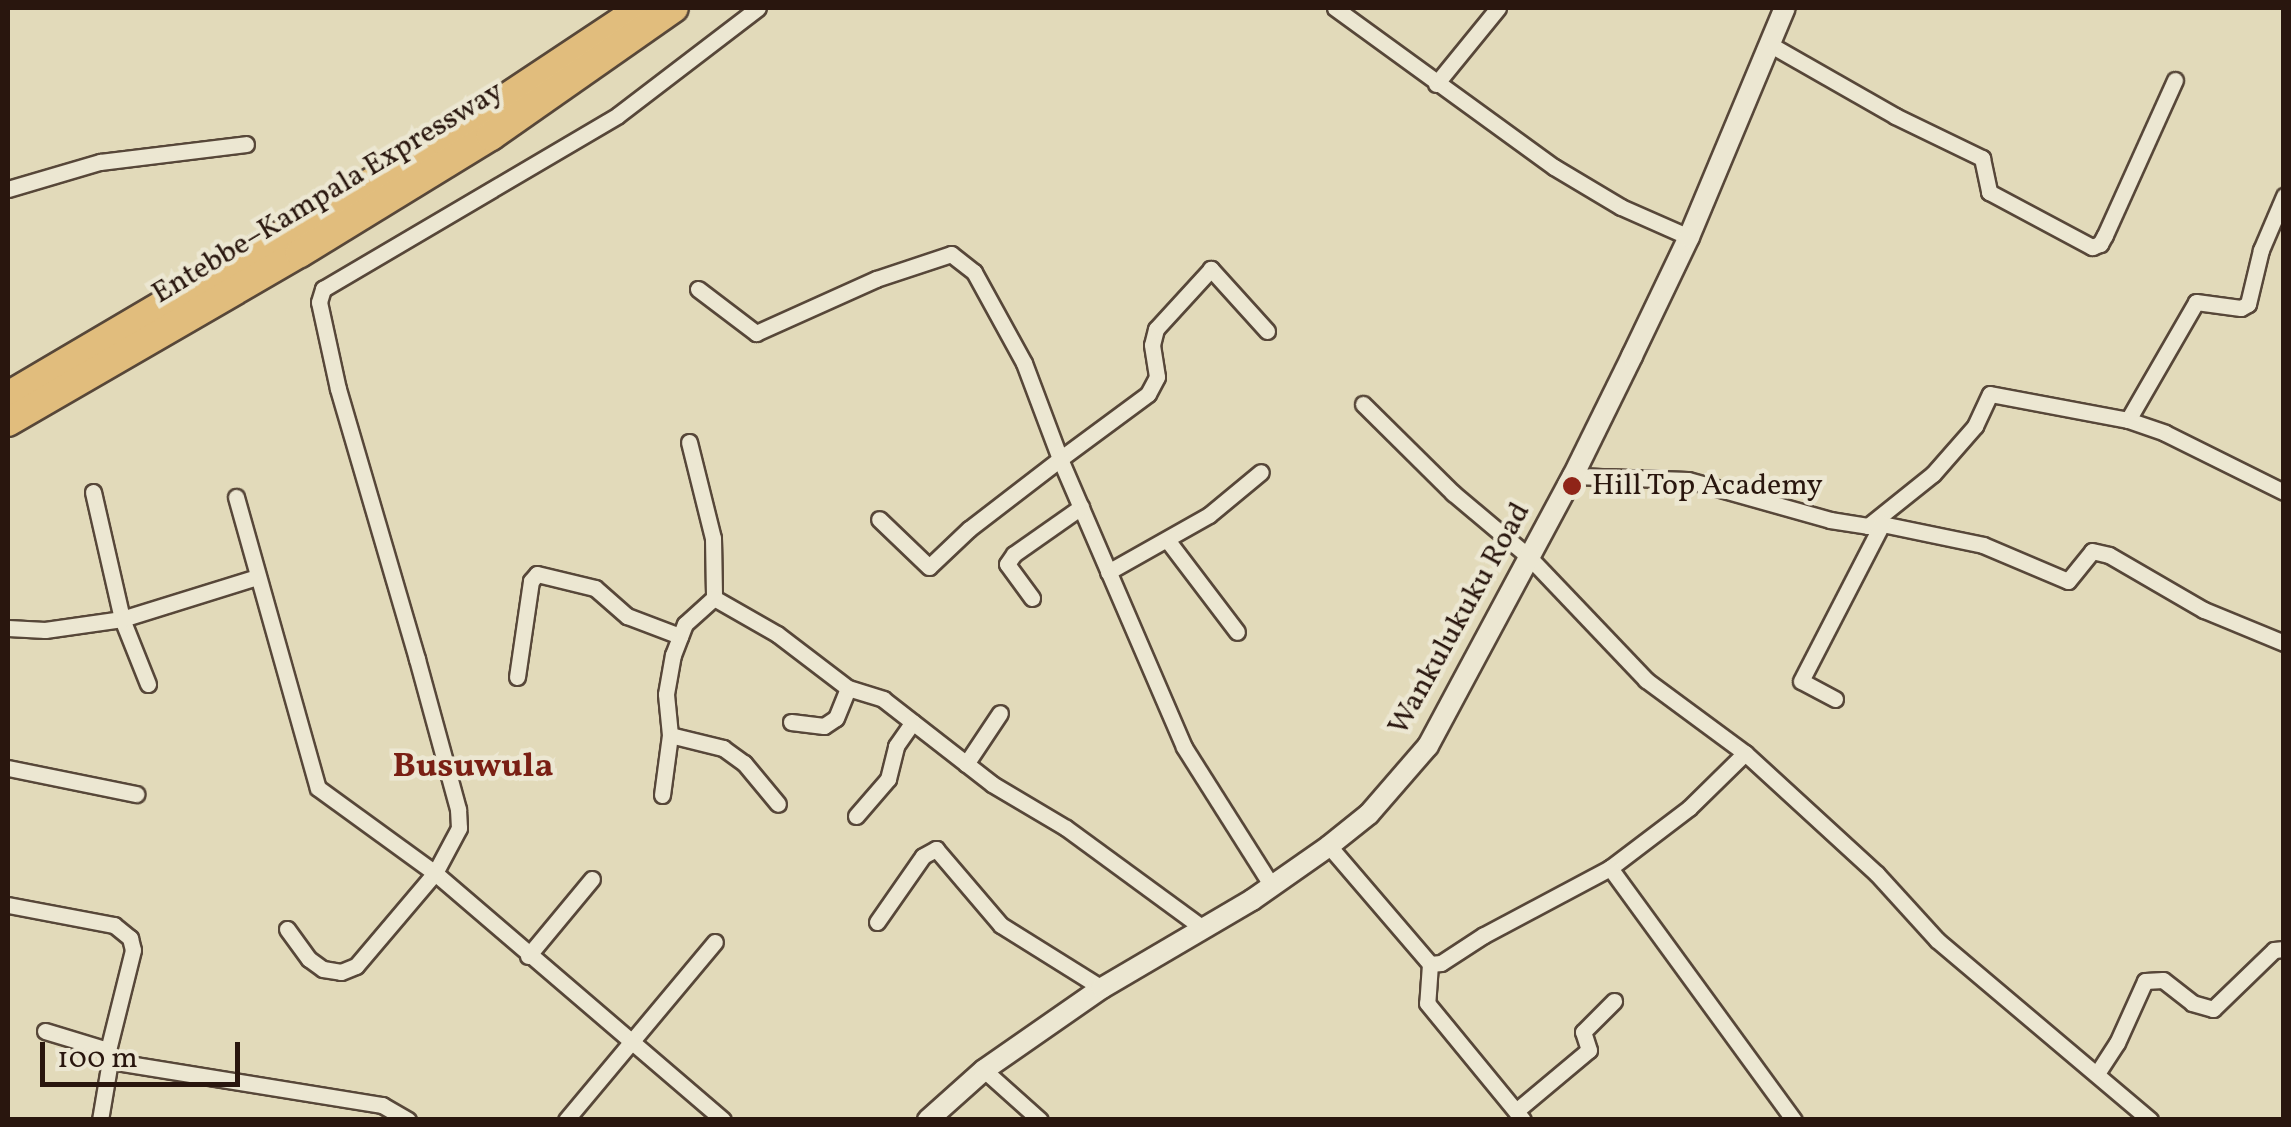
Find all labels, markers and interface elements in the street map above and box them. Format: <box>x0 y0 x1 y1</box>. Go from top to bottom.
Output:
street label: Entebbe–Kampala Expressway <box>146 74 510 312</box>
place label: Hill Top Academy <box>1592 468 1824 504</box>
marker: Hill Top Academy <box>1561 475 1583 497</box>
street label: Wankulukuku Road <box>1381 496 1539 742</box>
district label: Busuwula <box>392 746 554 788</box>
scale bar <box>45 1022 245 1084</box>
text: 100 m <box>57 1038 138 1080</box>

